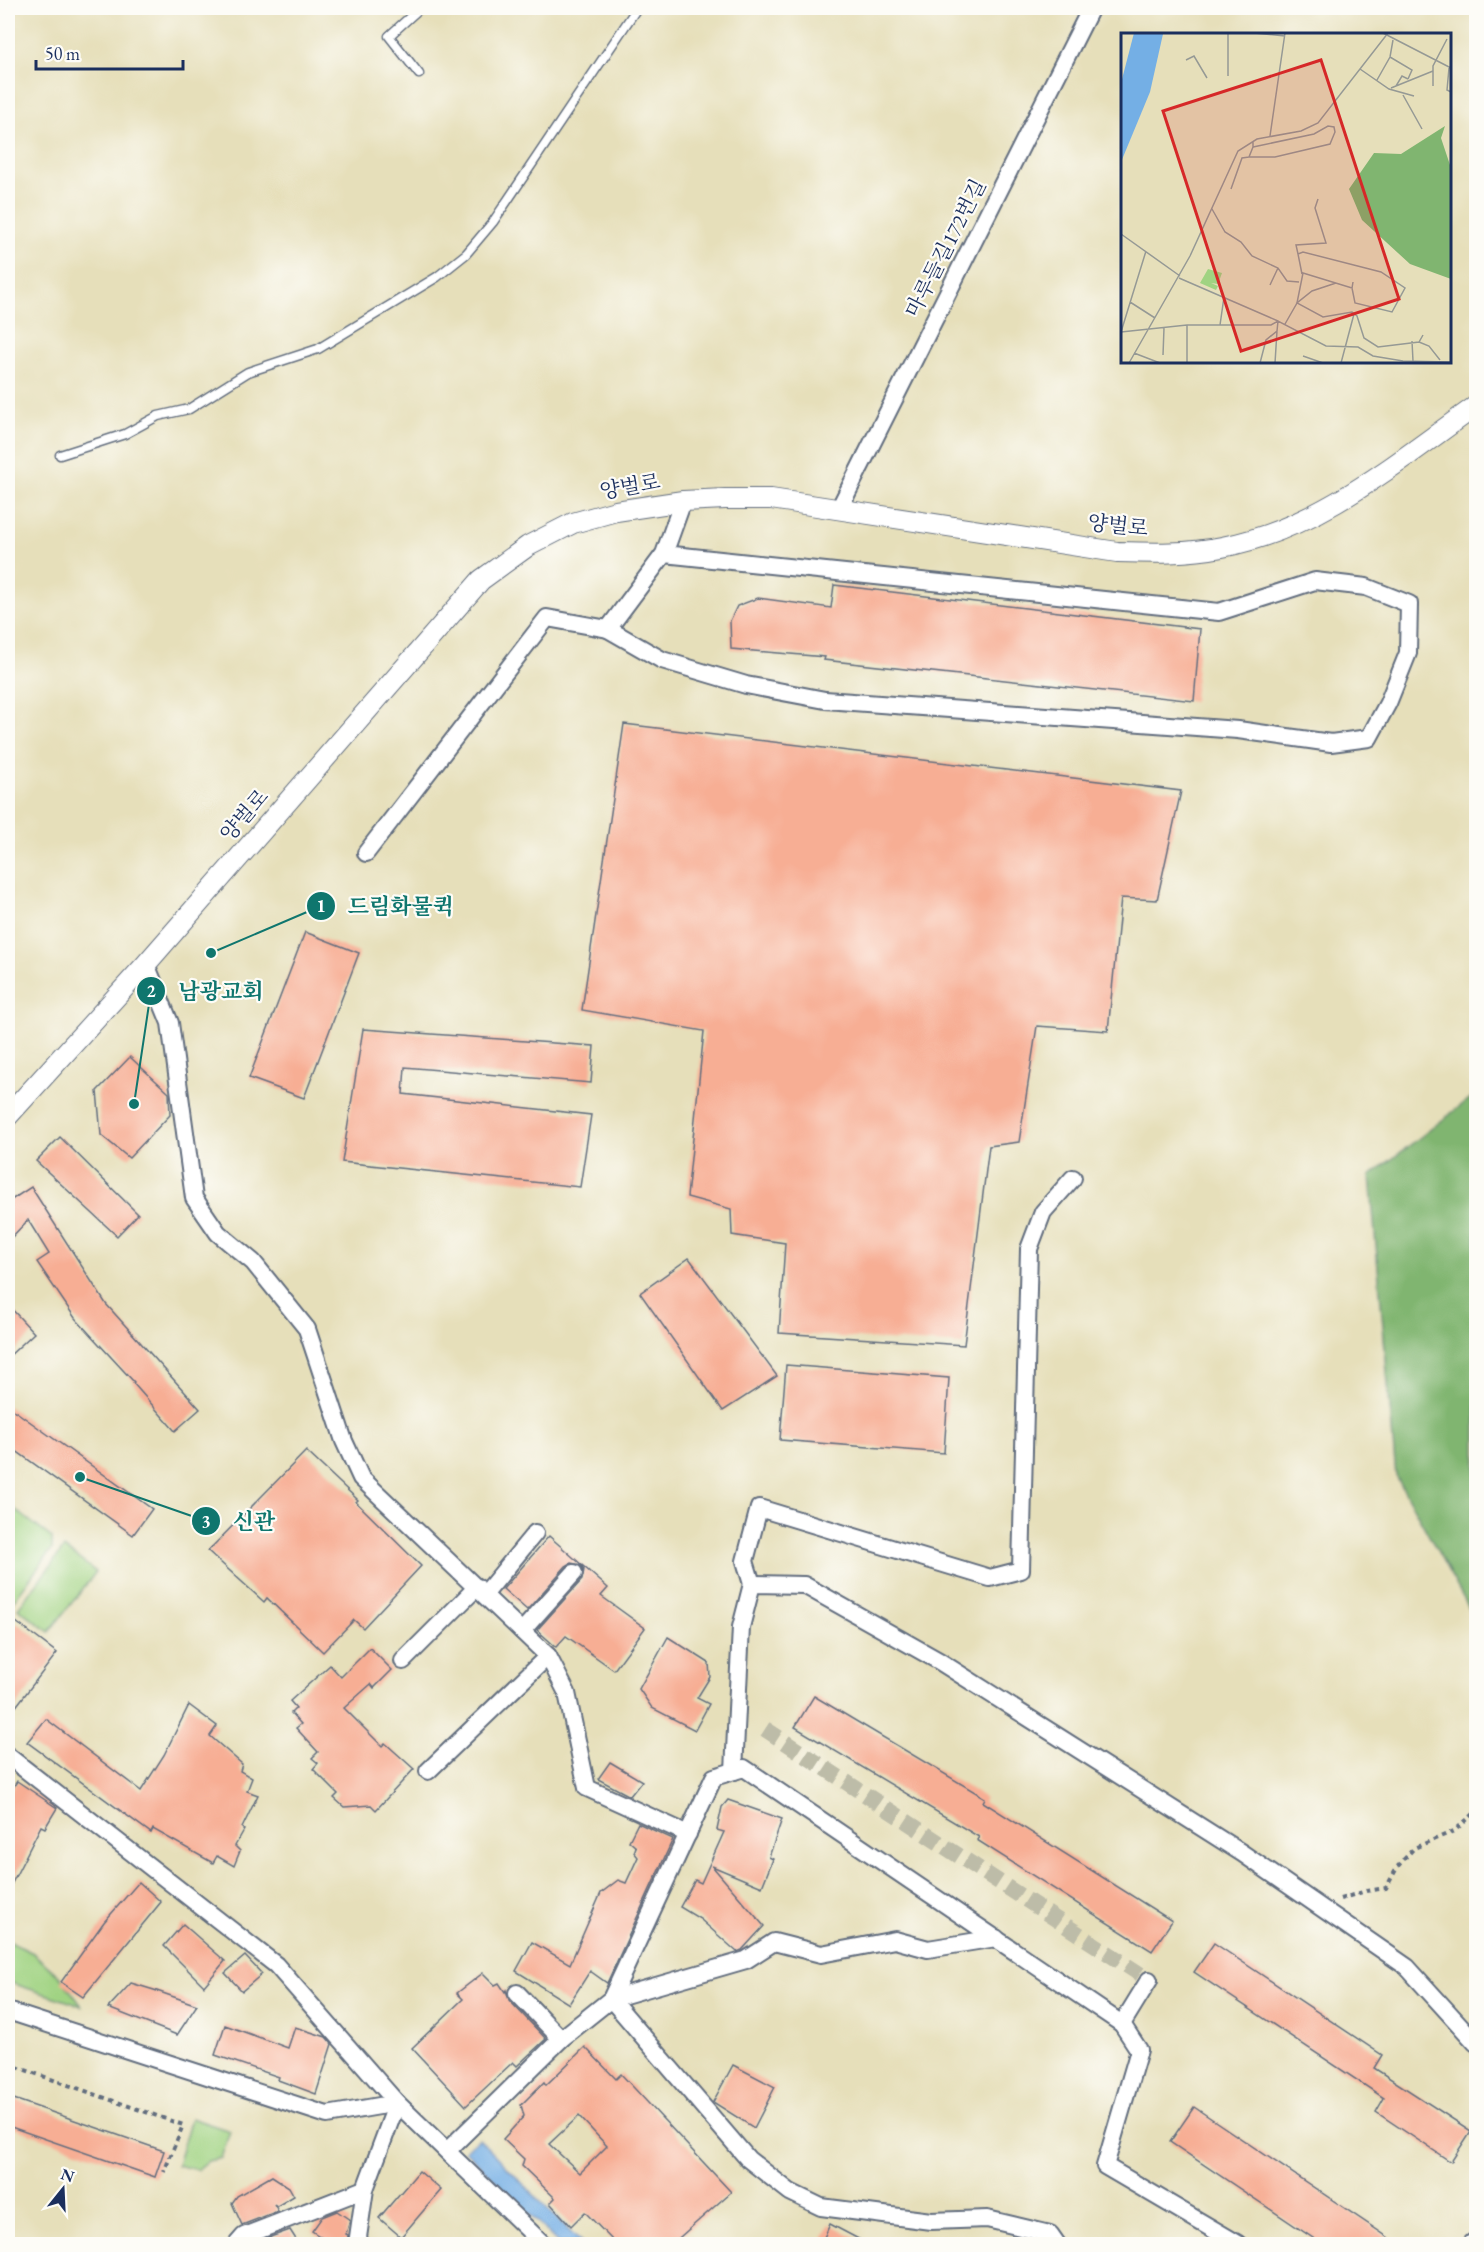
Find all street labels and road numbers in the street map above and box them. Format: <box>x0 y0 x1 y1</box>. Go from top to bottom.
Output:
street label: 마루들길172번길 <box>898 174 992 322</box>
street label: 양벌로 <box>598 467 662 505</box>
street label: 양벌로 <box>1086 508 1150 542</box>
street label: 양벌로 <box>214 783 274 847</box>

